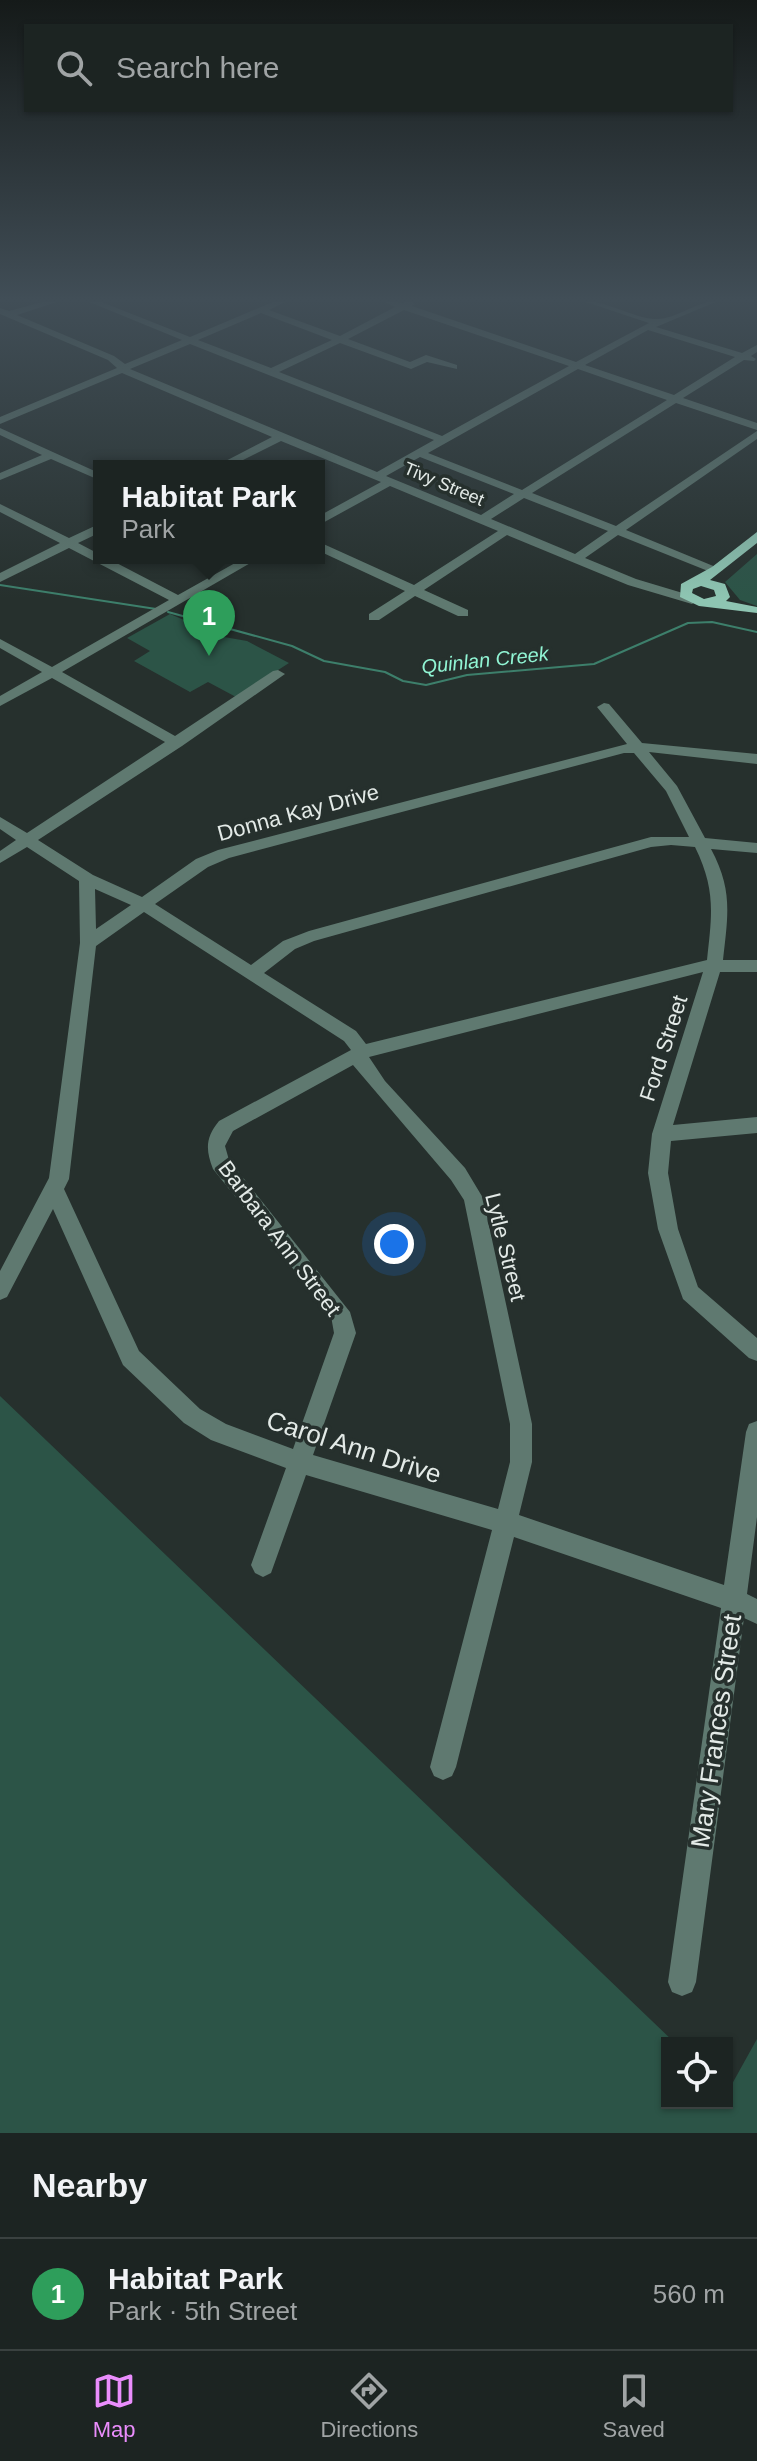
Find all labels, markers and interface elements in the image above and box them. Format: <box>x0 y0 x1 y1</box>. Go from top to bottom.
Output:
search box <box>24 24 733 112</box>
icon: search <box>52 46 96 90</box>
text: Search here <box>116 51 279 84</box>
street label: Tivy Street <box>401 458 487 510</box>
popup <box>93 460 325 564</box>
text: Habitat Park <box>121 480 297 513</box>
text: Park <box>121 514 175 544</box>
pin: 1 <box>183 590 235 656</box>
water label: Quinlan Creek <box>420 642 551 678</box>
street label: Donna Kay Drive <box>215 779 382 846</box>
street label: Ford Street <box>635 992 692 1104</box>
street label: Barbara Ann Street <box>213 1156 346 1321</box>
street label: Lytle Street <box>480 1191 531 1304</box>
your location <box>374 1224 414 1264</box>
street label: Carol Ann Drive <box>263 1405 445 1489</box>
street label: Mary Frances Street <box>685 1612 747 1850</box>
map controls <box>661 2037 733 2109</box>
button: locate <box>661 2037 733 2109</box>
text: Nearby <box>32 2166 147 2204</box>
text: Habitat Park <box>108 2262 283 2295</box>
text: 1 <box>51 2279 65 2309</box>
text: 560 m <box>653 2279 725 2309</box>
text: Park · 5th Street <box>108 2296 297 2326</box>
tab: Map <box>92 2369 136 2443</box>
tab: Directions <box>320 2369 418 2443</box>
tab: Saved <box>602 2369 665 2443</box>

